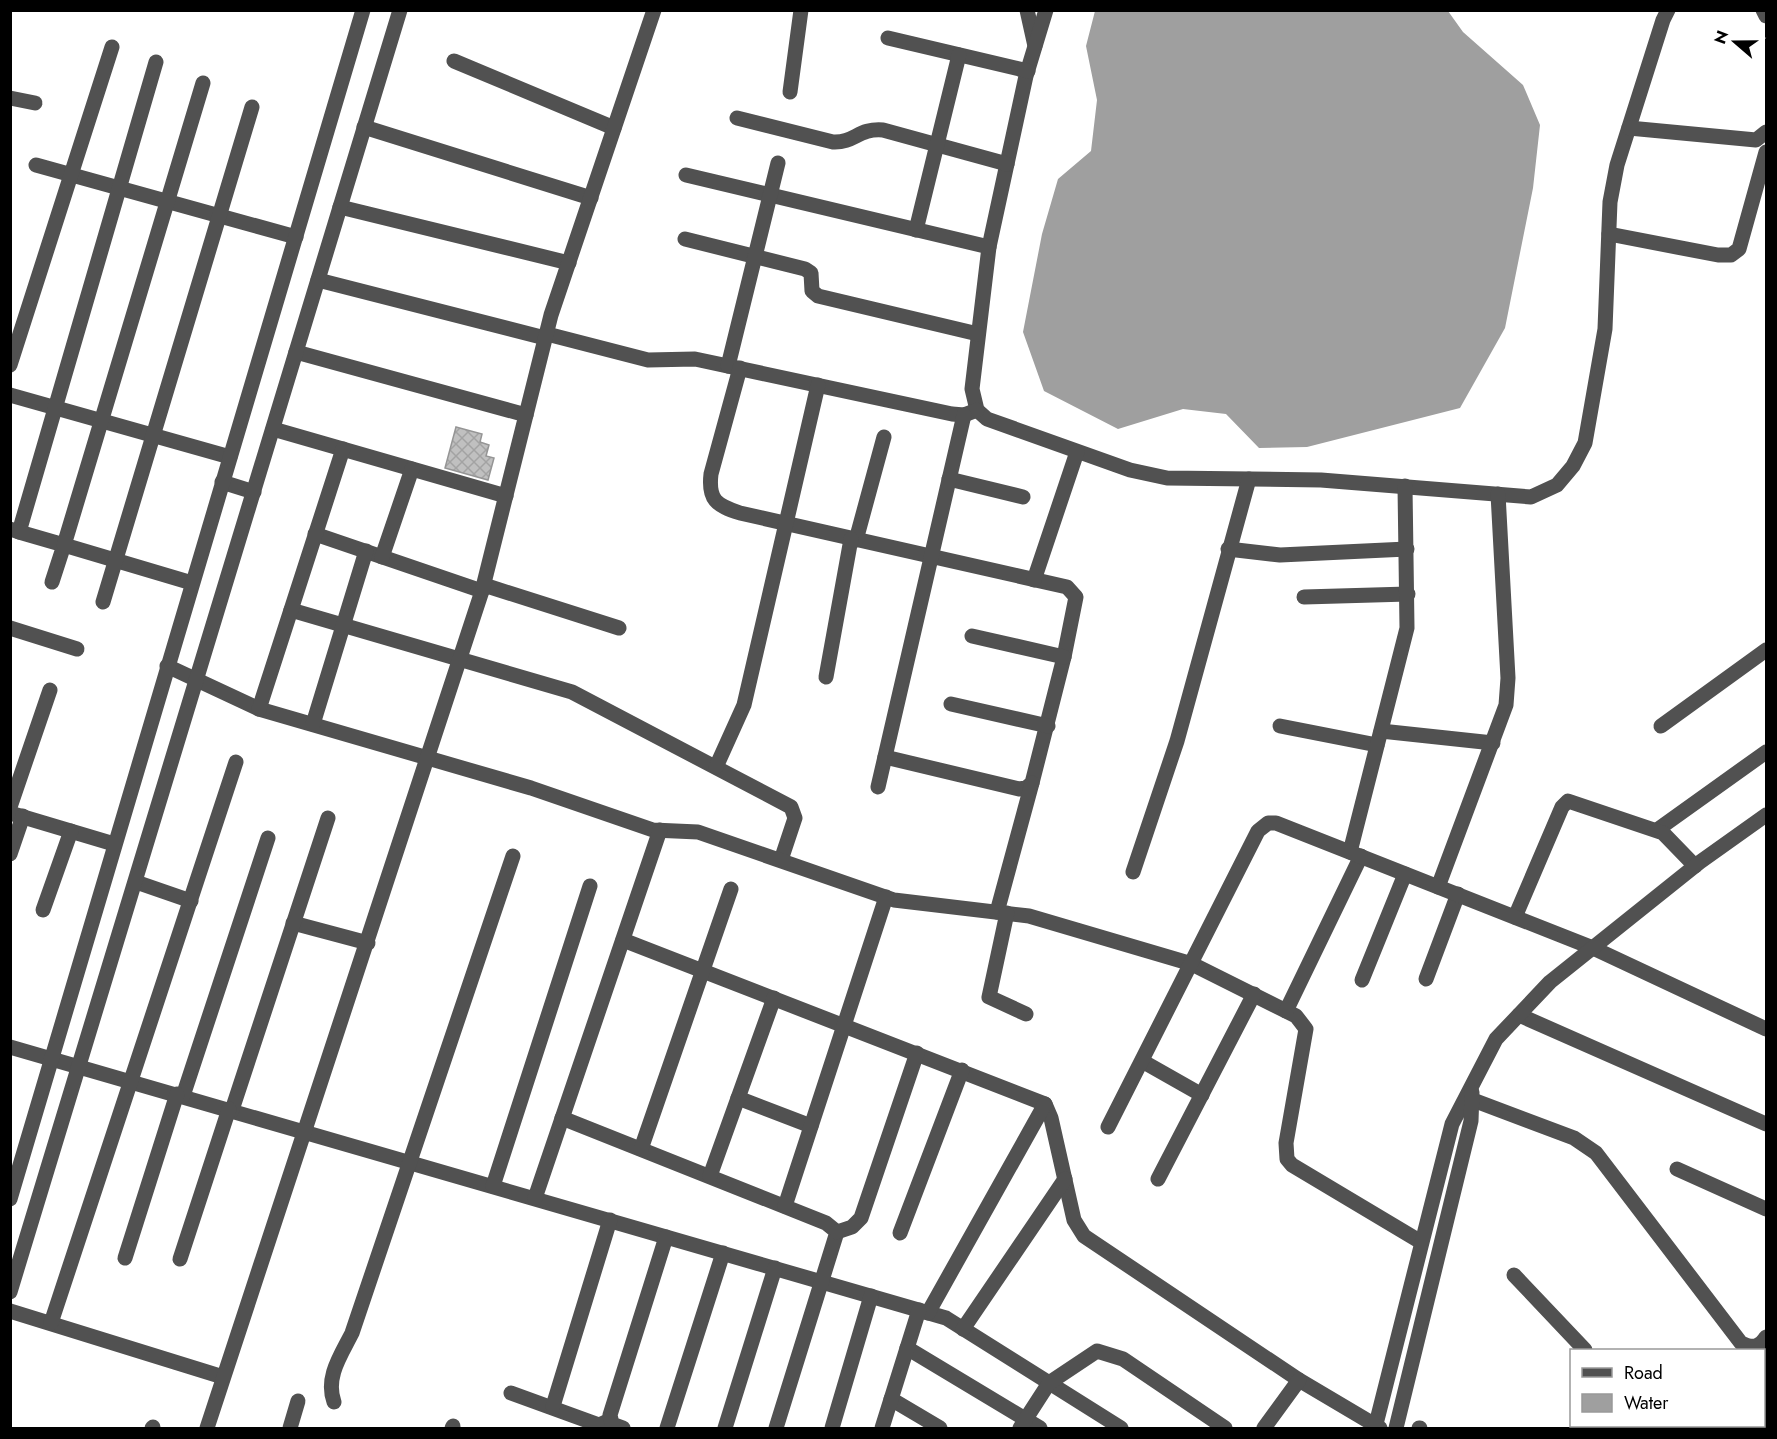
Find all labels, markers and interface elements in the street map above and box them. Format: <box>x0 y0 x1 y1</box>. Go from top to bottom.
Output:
north arrow <box>1705 12 1765 72</box>
text: N <box>1708 27 1734 47</box>
legend <box>1570 1349 1765 1427</box>
text: Road <box>1624 1360 1663 1386</box>
text: Water <box>1624 1390 1669 1416</box>

